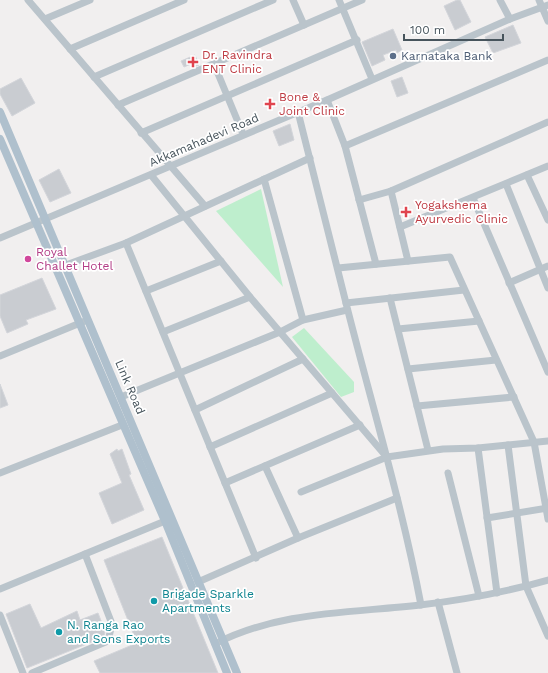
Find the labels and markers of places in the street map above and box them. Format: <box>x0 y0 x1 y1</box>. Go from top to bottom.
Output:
place label: Dr. Ravindra ENT Clinic <box>202 48 272 76</box>
place label: Karnataka Bank <box>401 49 493 63</box>
marker: Karnataka Bank <box>388 51 398 61</box>
marker: Dr. Ravindra ENT Clinic <box>187 56 199 68</box>
place label: Bone & Joint Clinic <box>279 90 345 118</box>
marker: Bone & Joint Clinic <box>264 98 276 110</box>
place label: Yogakshema Ayurvedic Clinic <box>415 198 508 226</box>
marker: Yogakshema Ayurvedic Clinic <box>400 206 412 218</box>
place label: Royal Challet Hotel <box>36 245 113 273</box>
marker: Royal Challet Hotel <box>23 254 33 264</box>
place label: Brigade Sparkle Apartments <box>162 587 254 615</box>
marker: Brigade Sparkle Apartments <box>149 596 159 606</box>
place label: N. Ranga Rao and Sons Exports <box>67 618 170 646</box>
marker: N. Ranga Rao and Sons Exports <box>54 627 64 637</box>

